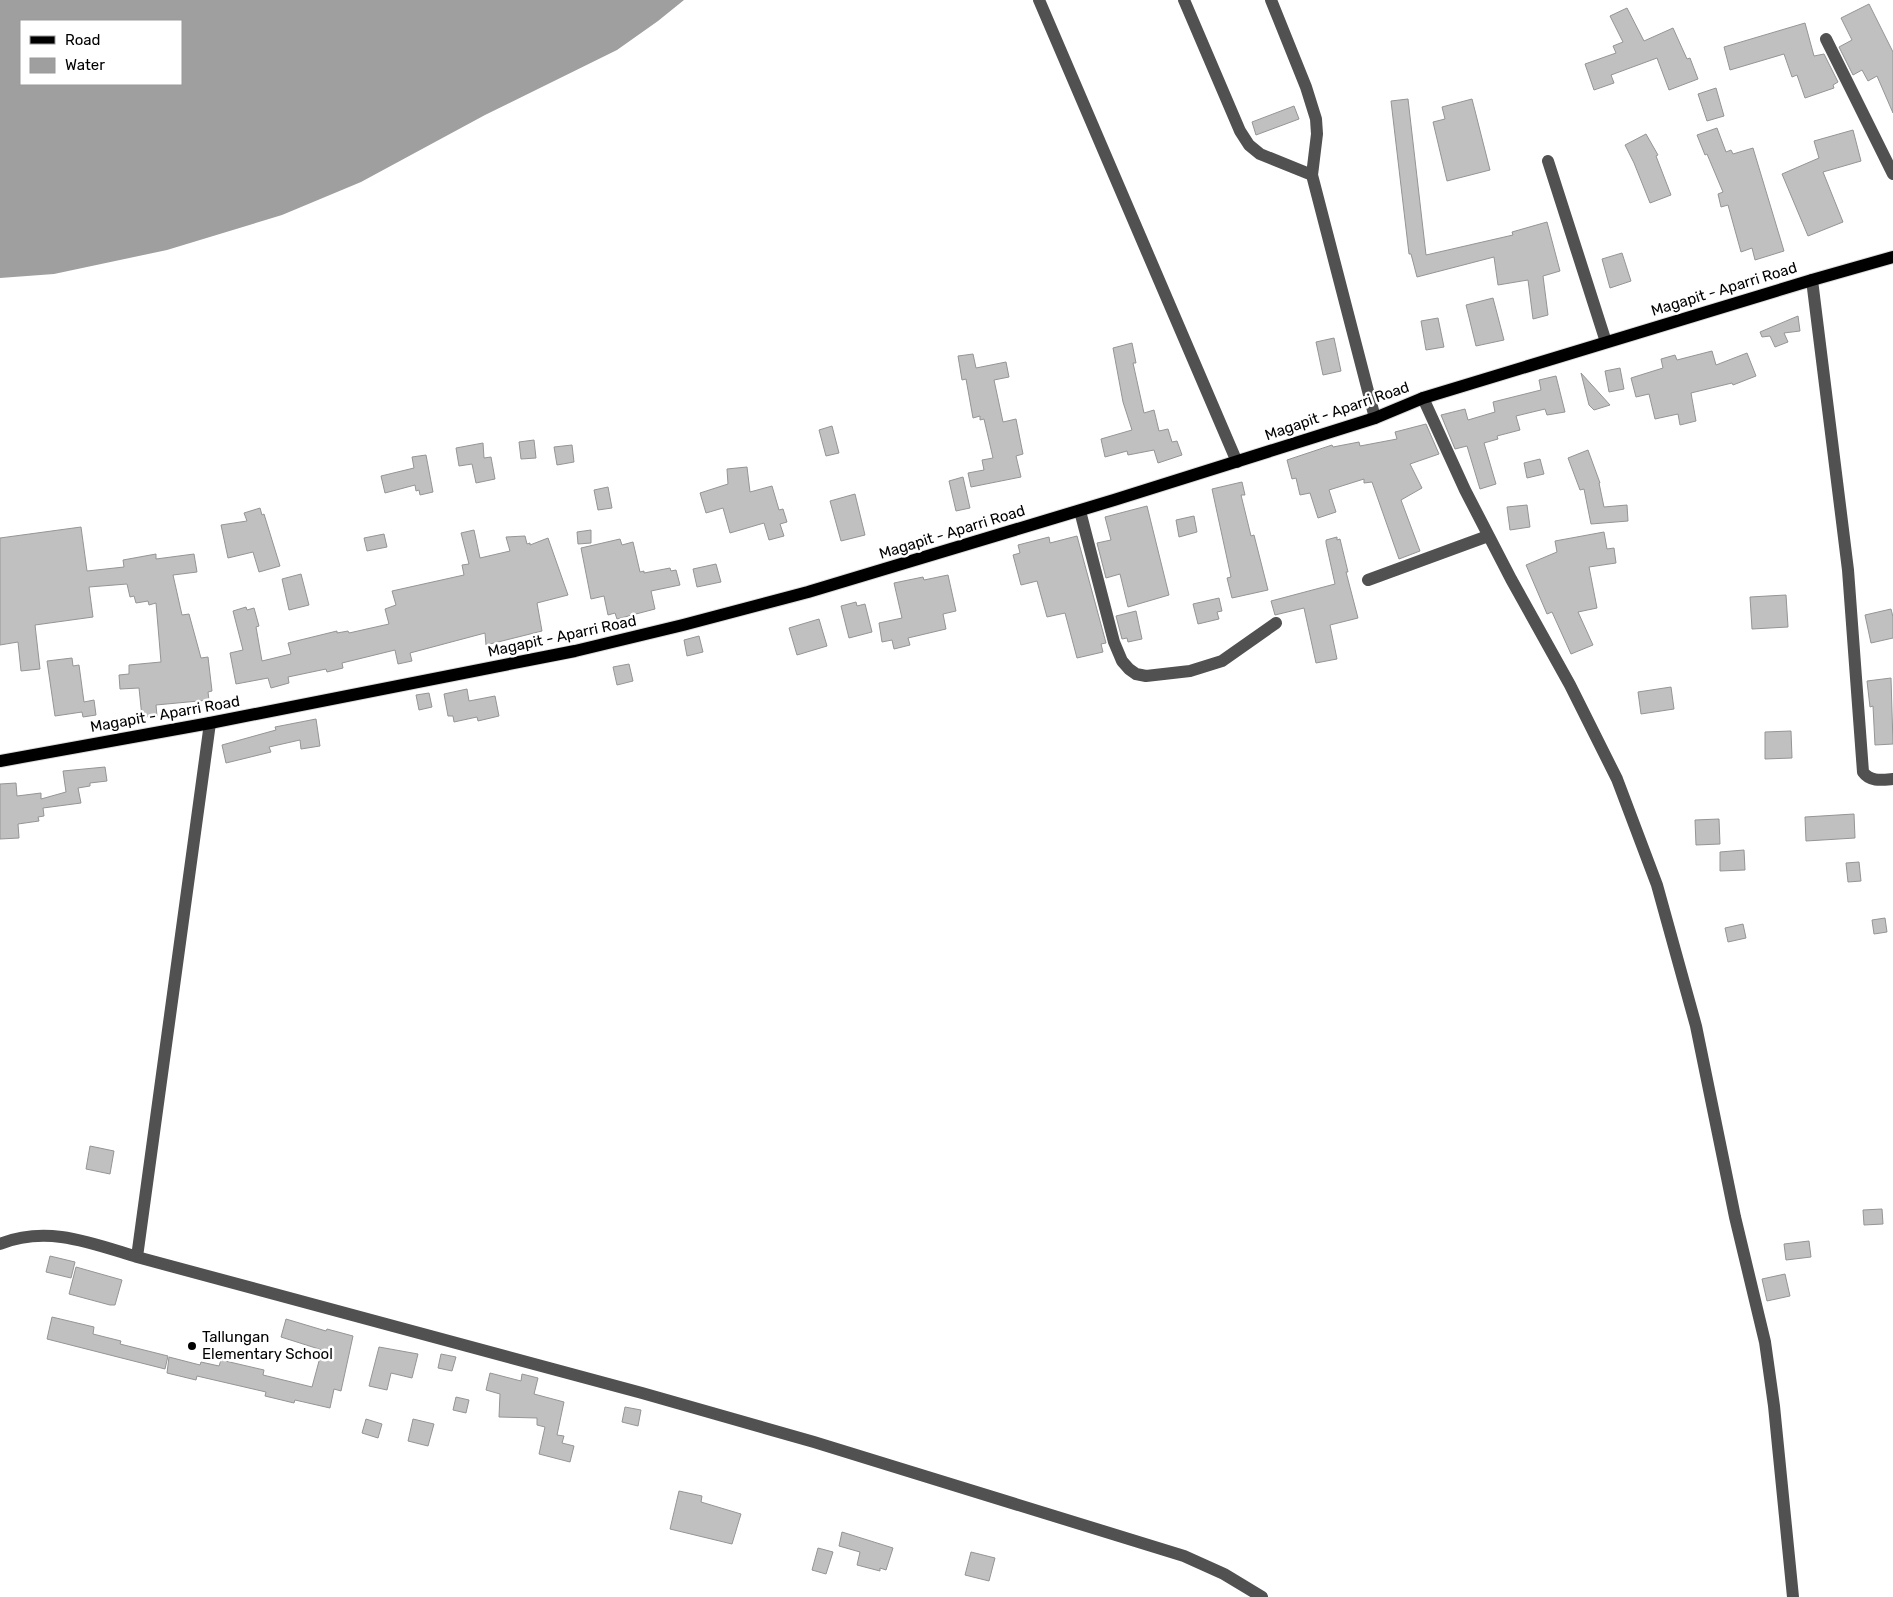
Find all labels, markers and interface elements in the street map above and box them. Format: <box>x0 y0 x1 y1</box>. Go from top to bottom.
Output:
legend <box>20 20 182 85</box>
text: Road <box>65 31 101 49</box>
text: Water <box>65 56 105 74</box>
street label: Magapit - Aparri Road <box>1649 258 1799 320</box>
street label: Magapit - Aparri Road <box>1262 378 1412 444</box>
street label: Magapit - Aparri Road <box>877 501 1027 563</box>
street label: Magapit - Aparri Road <box>486 611 638 661</box>
street label: Magapit - Aparri Road <box>89 692 241 736</box>
place label: Tallungan Elementary School <box>202 1328 333 1363</box>
marker: Tallungan Elementary School <box>186 1340 198 1352</box>

